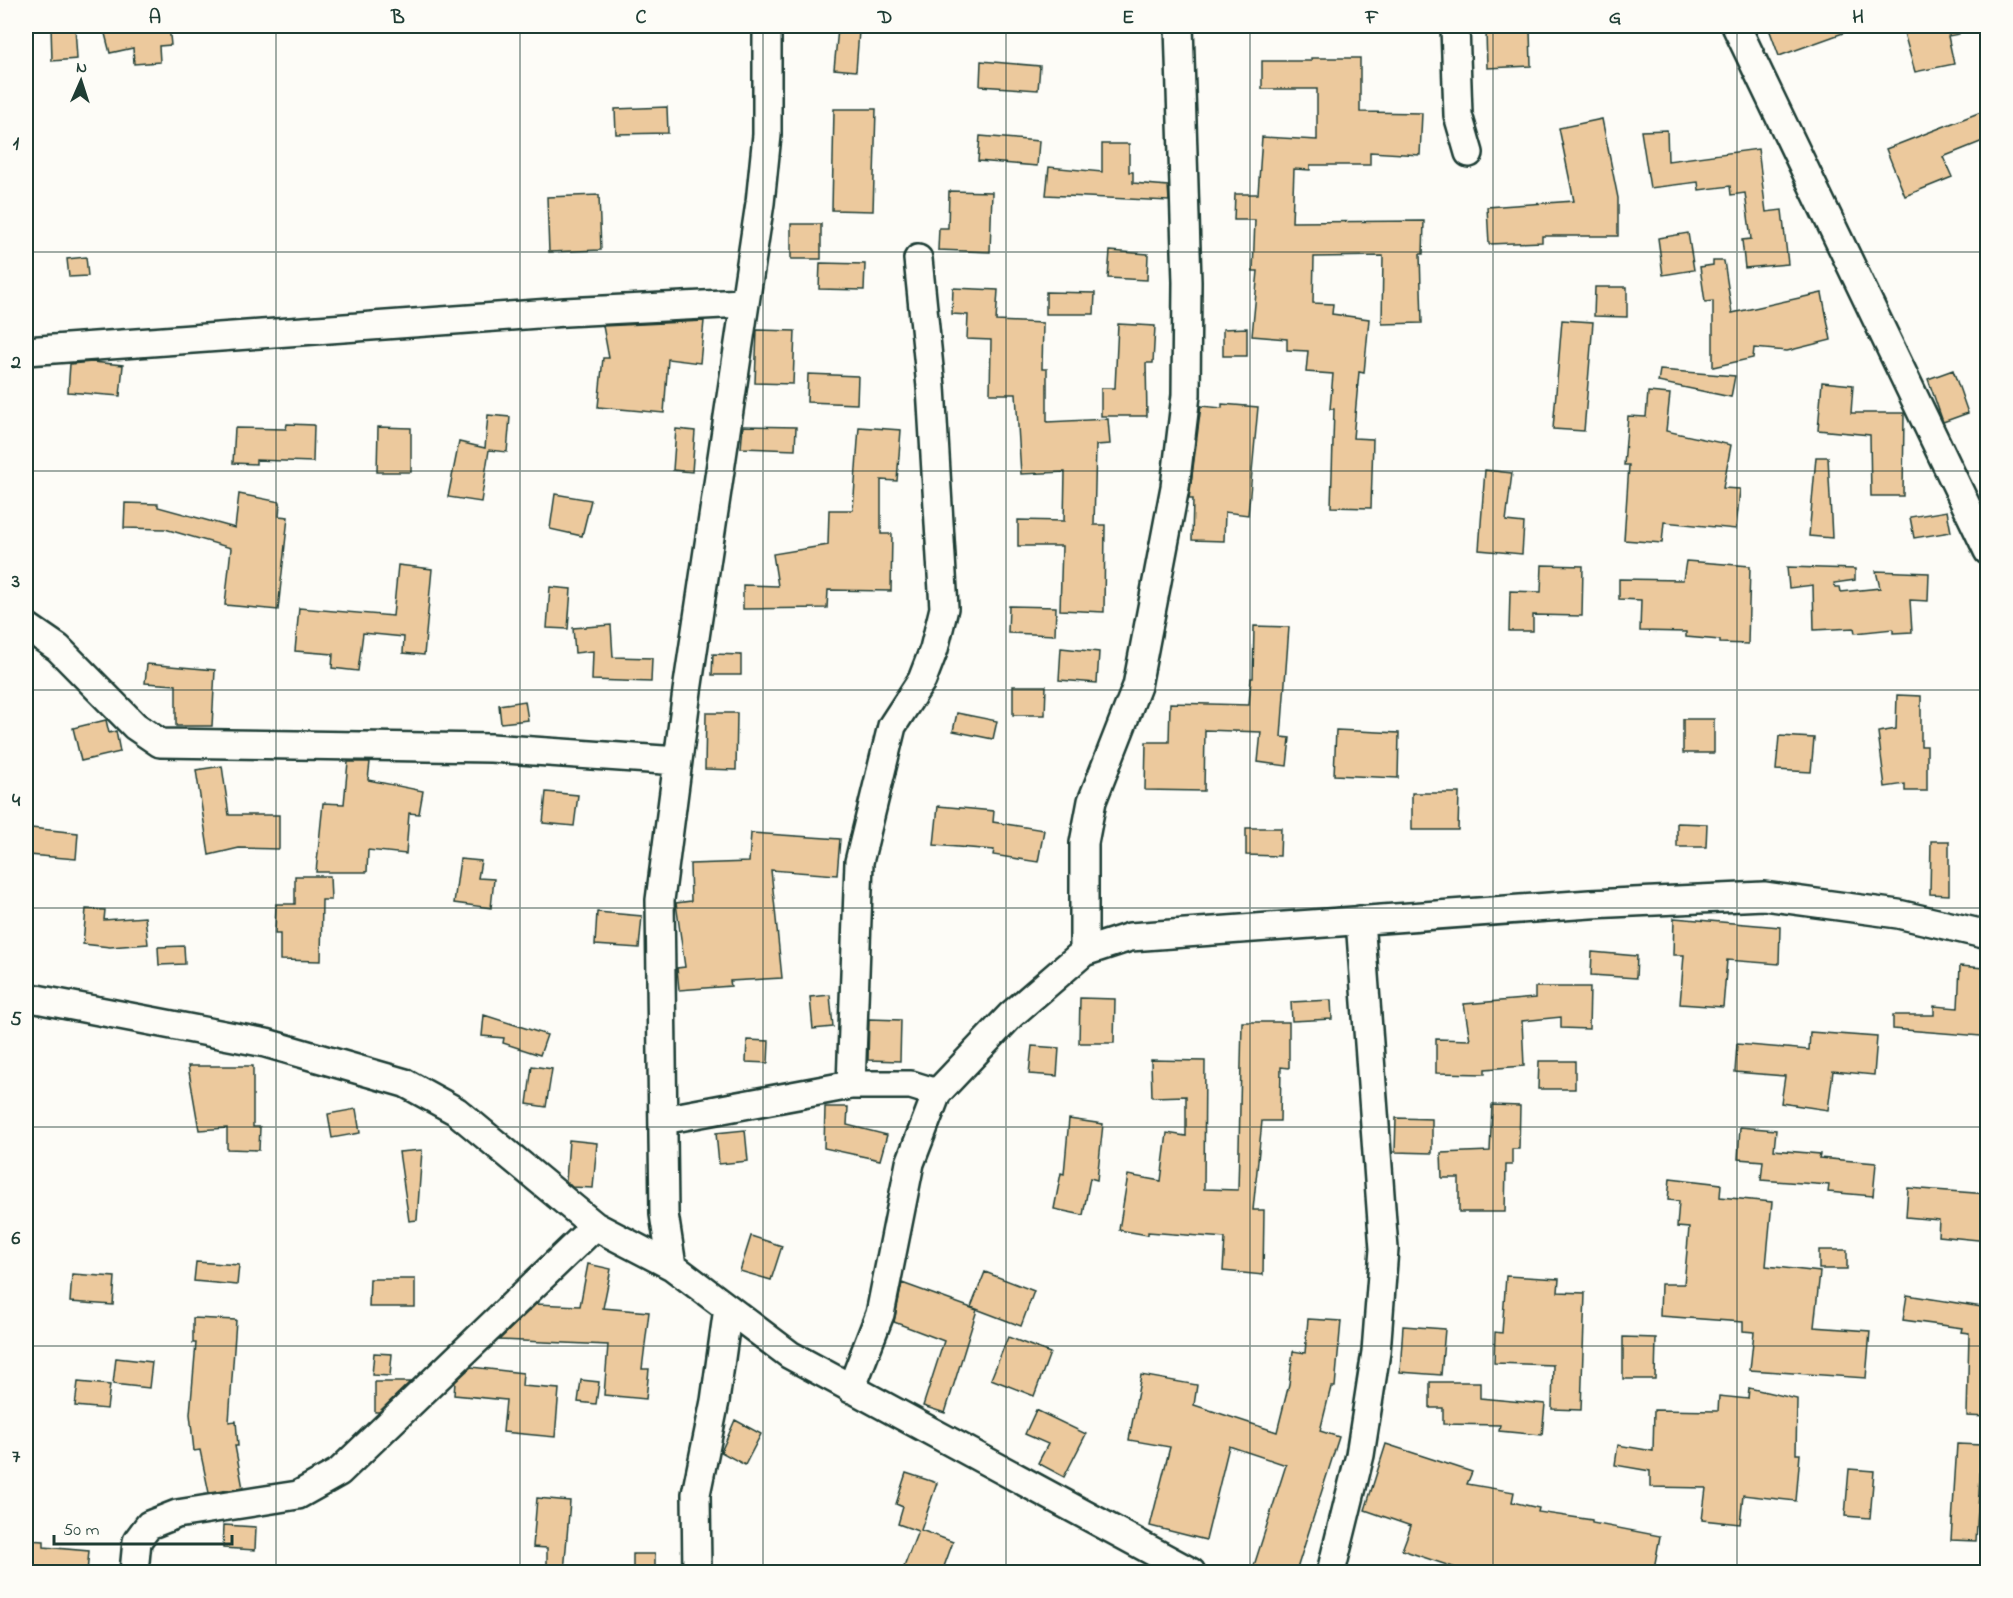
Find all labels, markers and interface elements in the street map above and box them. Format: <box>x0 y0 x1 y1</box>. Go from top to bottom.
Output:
text: A <box>149 4 161 33</box>
text: B <box>390 4 405 33</box>
text: C <box>636 4 647 33</box>
text: D <box>877 4 892 33</box>
text: E <box>1122 4 1134 33</box>
text: F <box>1365 4 1379 33</box>
text: G <box>1609 4 1622 33</box>
text: H <box>1852 4 1864 33</box>
north arrow <box>51 51 111 111</box>
text: N <box>76 56 88 80</box>
text: 1 <box>13 130 20 159</box>
text: 2 <box>10 349 21 378</box>
text: 3 <box>11 568 20 597</box>
text: 4 <box>12 787 21 816</box>
text: 5 <box>10 1006 22 1035</box>
text: 6 <box>12 1225 21 1254</box>
text: 7 <box>12 1443 21 1472</box>
scale bar <box>54 1508 232 1546</box>
text: 50 m <box>63 1518 100 1544</box>

